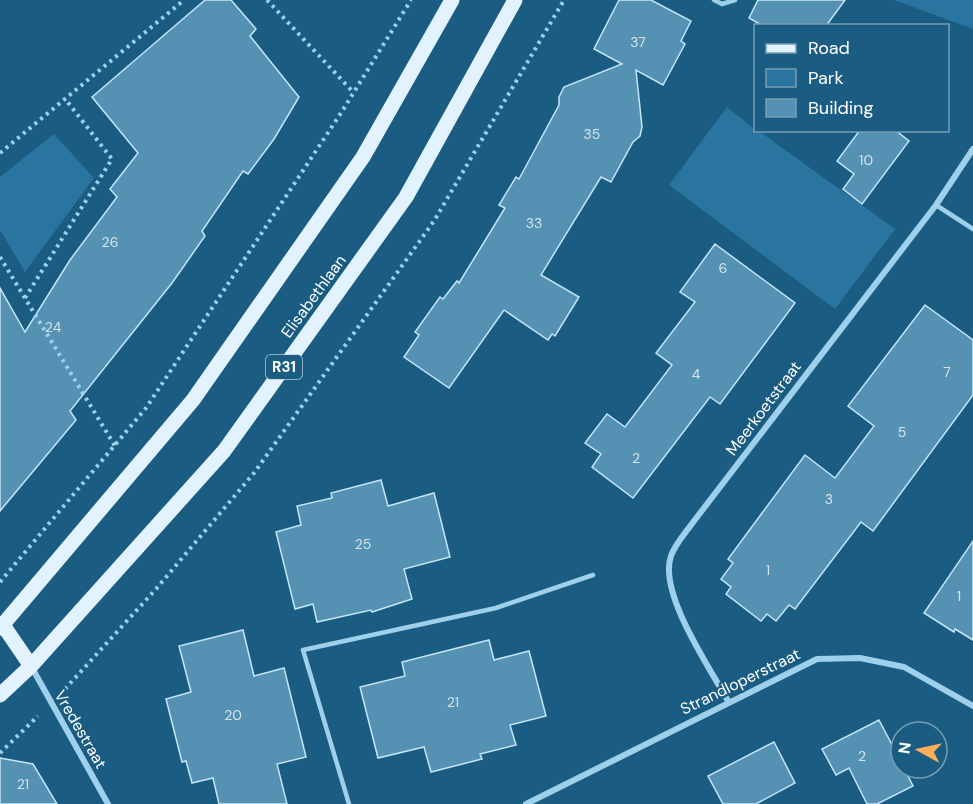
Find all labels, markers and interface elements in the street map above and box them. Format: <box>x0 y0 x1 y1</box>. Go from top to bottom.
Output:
legend <box>754 24 949 132</box>
house number: 37 <box>630 33 646 51</box>
text: Road <box>808 36 850 60</box>
text: Park <box>808 66 844 90</box>
text: Building <box>808 96 873 120</box>
house number: 35 <box>584 125 600 143</box>
house number: 10 <box>859 151 873 169</box>
house number: 33 <box>526 214 542 232</box>
house number: 26 <box>102 233 118 251</box>
street label: Elisabethlaan <box>276 251 351 342</box>
house number: 6 <box>719 259 727 277</box>
house number: 24 <box>45 318 62 336</box>
road number: R31 <box>266 355 302 379</box>
street label: Meerkoetstraat <box>721 357 806 460</box>
house number: 7 <box>943 363 951 381</box>
house number: 4 <box>692 365 701 383</box>
house number: 5 <box>898 423 906 441</box>
house number: 2 <box>632 449 640 467</box>
house number: 3 <box>825 490 833 508</box>
house number: 25 <box>355 535 371 553</box>
house number: 1 <box>766 561 770 579</box>
house number: 1 <box>957 587 961 605</box>
street label: Strandloperstraat <box>677 643 804 720</box>
street label: Vredestraat <box>50 686 112 772</box>
house number: 21 <box>447 693 459 711</box>
house number: 20 <box>224 706 242 724</box>
north arrow <box>889 720 949 780</box>
text: N <box>893 741 916 755</box>
house number: 2 <box>858 747 866 765</box>
house number: 21 <box>17 775 29 793</box>

